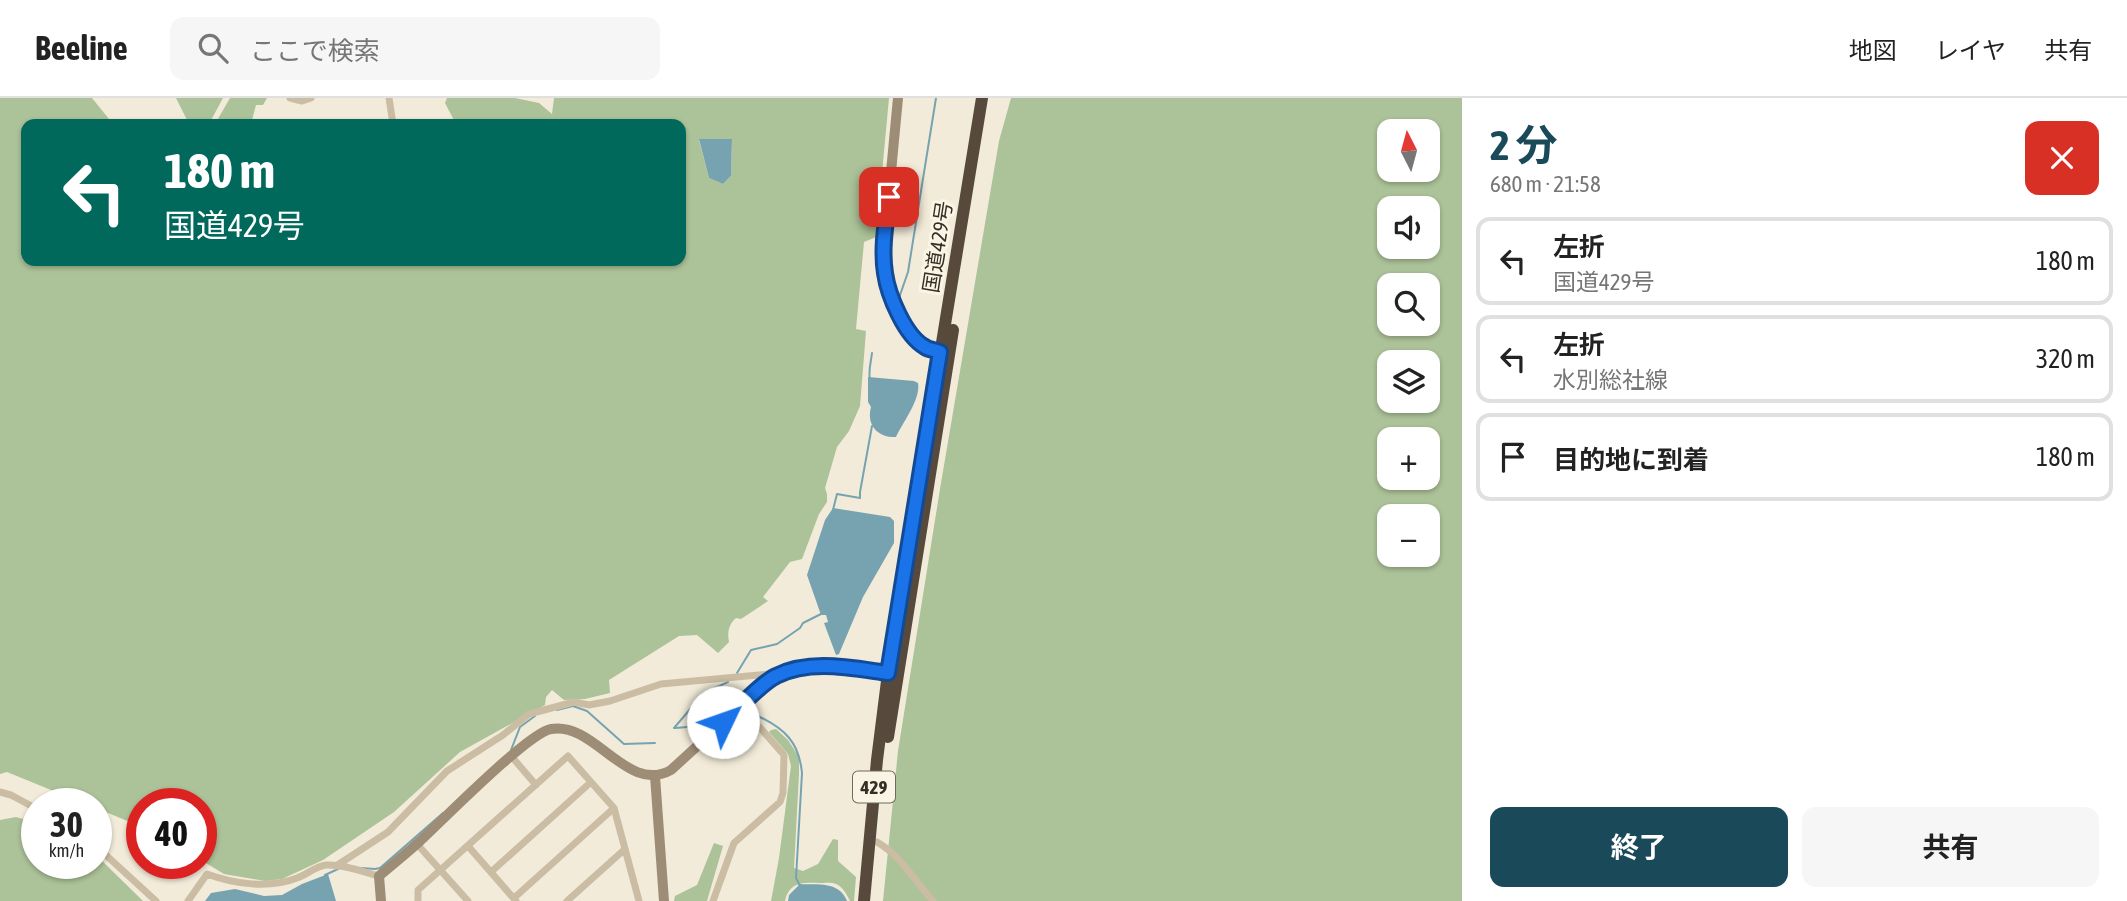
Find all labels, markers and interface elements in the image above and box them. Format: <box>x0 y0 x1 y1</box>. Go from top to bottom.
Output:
search box <box>170 17 660 80</box>
text: Beeline <box>35 29 128 67</box>
icon: search <box>194 29 232 67</box>
text: ここで検索 <box>250 36 380 66</box>
text: 地図 <box>1849 37 1897 64</box>
text: レイヤ <box>1935 37 2006 64</box>
text: 共有 <box>2044 37 2092 64</box>
north arrow <box>1377 119 1440 182</box>
map controls <box>1377 119 1440 567</box>
text: 2 分 <box>1490 121 1558 169</box>
button: close <box>2025 121 2099 195</box>
text: 180 m <box>164 142 275 198</box>
icon: left <box>49 147 140 238</box>
pin <box>859 167 919 227</box>
text: 680 m · 21:58 <box>1490 171 1601 197</box>
icon: arrive <box>870 178 908 216</box>
button: sound <box>1377 196 1440 259</box>
street label: 国道429号 <box>918 199 956 294</box>
text: 国道429号 <box>164 207 305 244</box>
text: 左折 <box>1553 232 1605 262</box>
icon: left <box>1494 242 1532 280</box>
text: 180 m <box>2036 246 2095 276</box>
text: 国道429号 <box>1553 269 1654 295</box>
button: search <box>1377 273 1440 336</box>
text: 左折 <box>1553 330 1605 360</box>
icon: left <box>1494 340 1532 378</box>
text: 320 m <box>2036 344 2095 374</box>
button: layers <box>1377 350 1440 413</box>
text: 水別総社線 <box>1553 367 1668 393</box>
button: + <box>1377 427 1440 490</box>
icon: arrive <box>1494 438 1532 476</box>
text: 180 m <box>2036 442 2095 472</box>
text: 目的地に到着 <box>1553 445 1709 475</box>
button: − <box>1377 504 1440 567</box>
position arrow <box>686 685 760 759</box>
road number: 429 <box>853 772 895 802</box>
speed limit sign: 40 <box>126 788 217 879</box>
text: 30 <box>50 804 83 844</box>
button: 終了 <box>1490 807 1788 887</box>
button: 共有 <box>1802 807 2099 887</box>
text: km/h <box>49 840 84 861</box>

